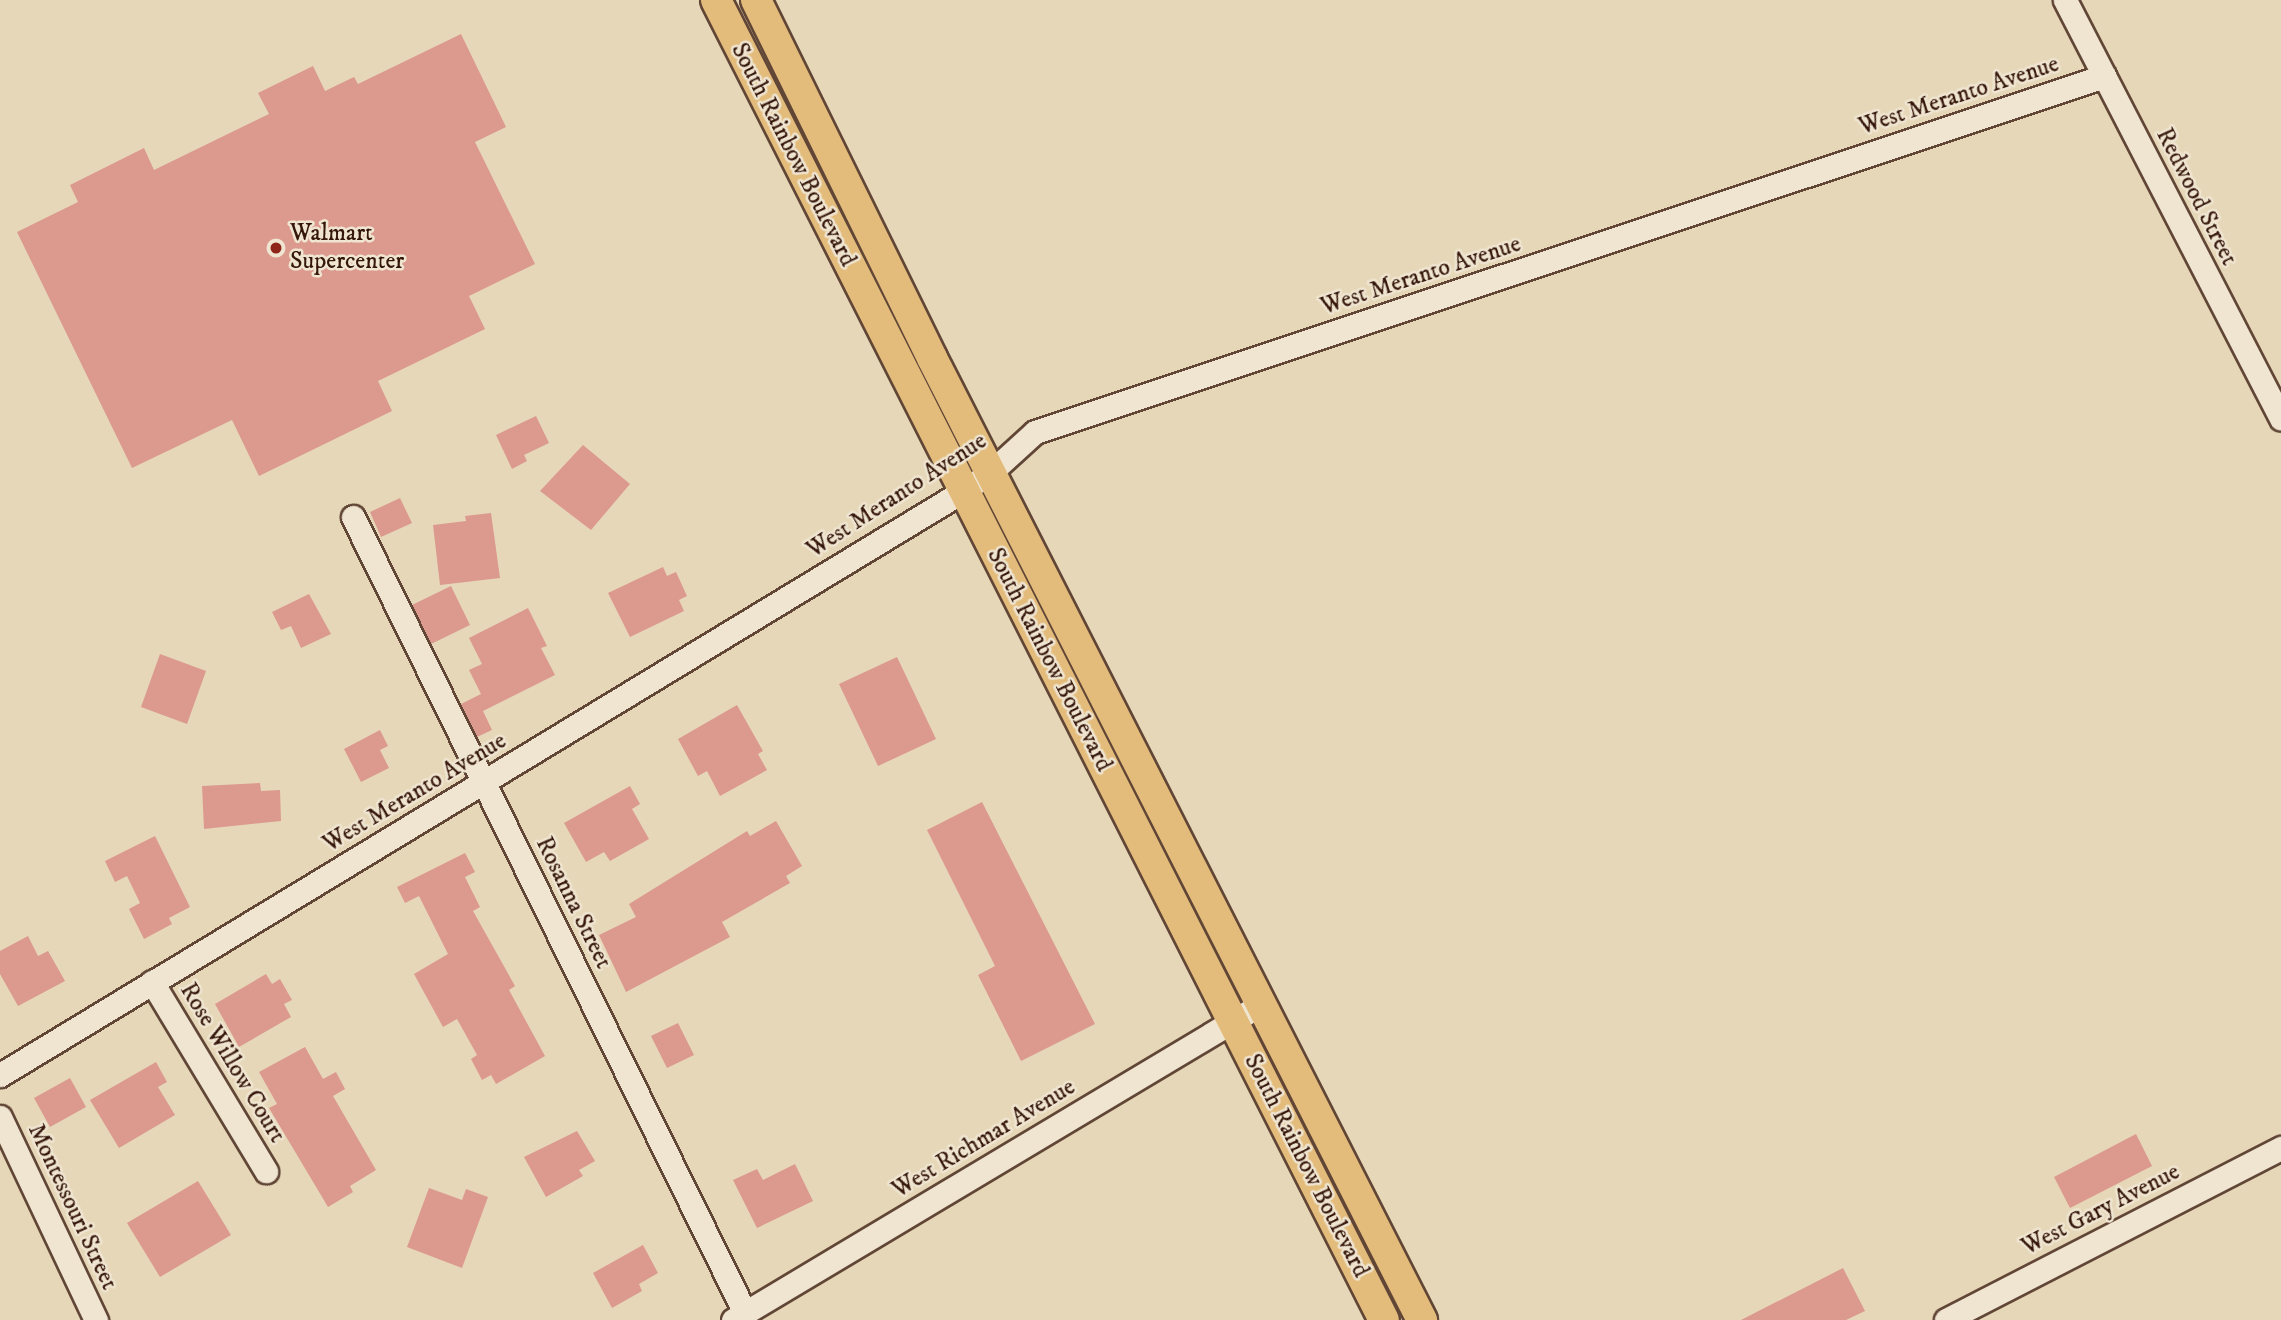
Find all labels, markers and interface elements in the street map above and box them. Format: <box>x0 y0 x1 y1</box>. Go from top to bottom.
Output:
street label: South Rainbow Boulevard <box>724 39 862 271</box>
street label: West Meranto Avenue <box>1855 50 2063 142</box>
street label: Redwood Street <box>2149 124 2243 270</box>
place label: Walmart Supercenter <box>290 220 404 276</box>
street label: West Meranto Avenue <box>1317 230 1525 322</box>
marker: Walmart Supercenter <box>268 240 284 256</box>
street label: West Meranto Avenue <box>802 427 992 565</box>
street label: South Rainbow Boulevard <box>980 544 1118 776</box>
street label: West Meranto Avenue <box>318 727 512 859</box>
street label: Rosanna Street <box>529 832 617 974</box>
street label: Rose Willow Court <box>173 978 291 1148</box>
street label: South Rainbow Boulevard <box>1237 1050 1375 1282</box>
street label: West Richmar Avenue <box>887 1073 1081 1205</box>
street label: Montessouri Street <box>21 1120 123 1294</box>
street label: West Gary Avenue <box>2017 1158 2185 1262</box>

